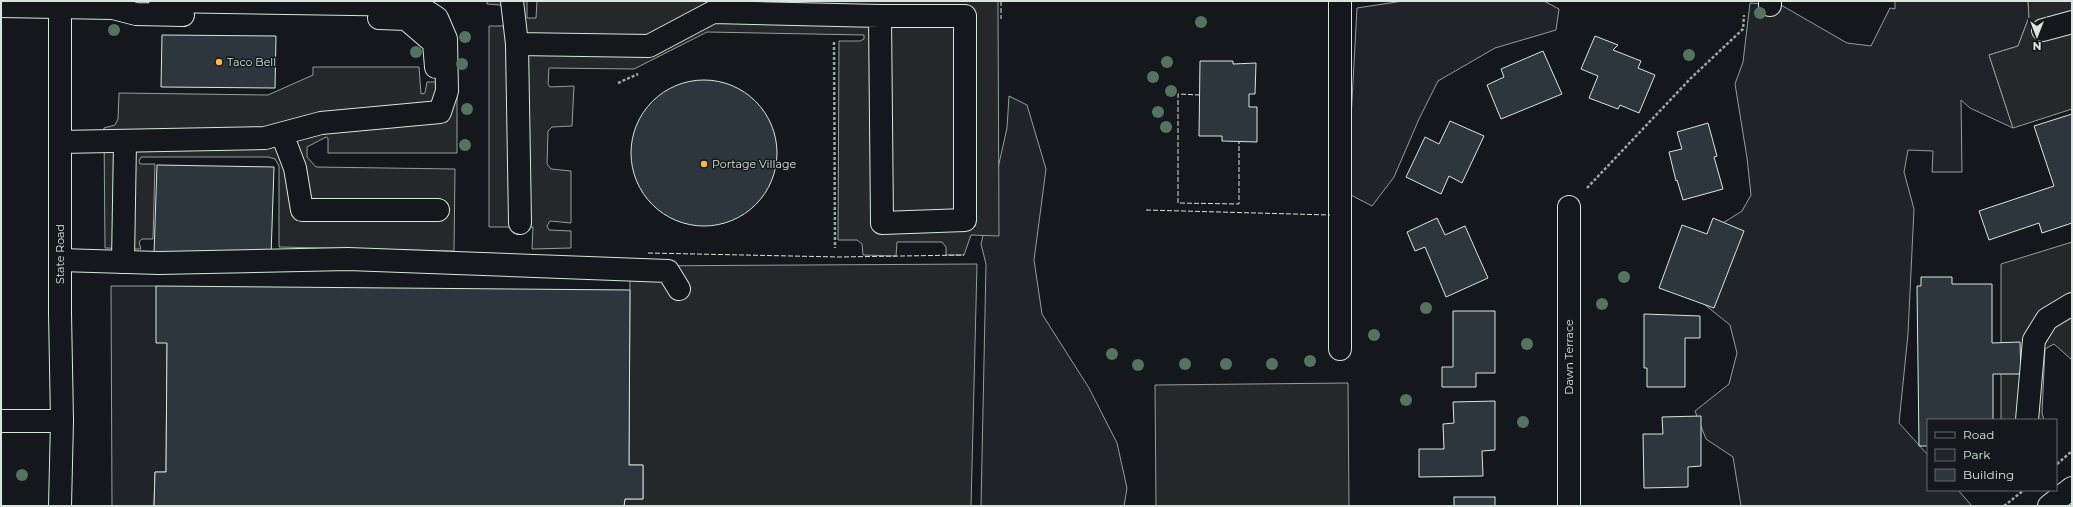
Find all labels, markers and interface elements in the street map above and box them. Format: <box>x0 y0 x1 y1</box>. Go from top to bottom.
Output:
north arrow <box>2017 16 2057 56</box>
text: N <box>2033 39 2041 53</box>
place label: Taco Bell <box>227 55 276 69</box>
marker: Taco Bell <box>214 57 224 67</box>
place label: Portage Village <box>712 157 796 171</box>
marker: Portage Village <box>699 159 709 169</box>
street label: State Road <box>53 224 67 284</box>
street label: Dawn Terrace <box>1562 319 1576 395</box>
legend <box>1927 419 2057 491</box>
text: Road <box>1963 427 1994 442</box>
text: Park <box>1963 447 1991 462</box>
text: Building <box>1963 467 2014 482</box>

